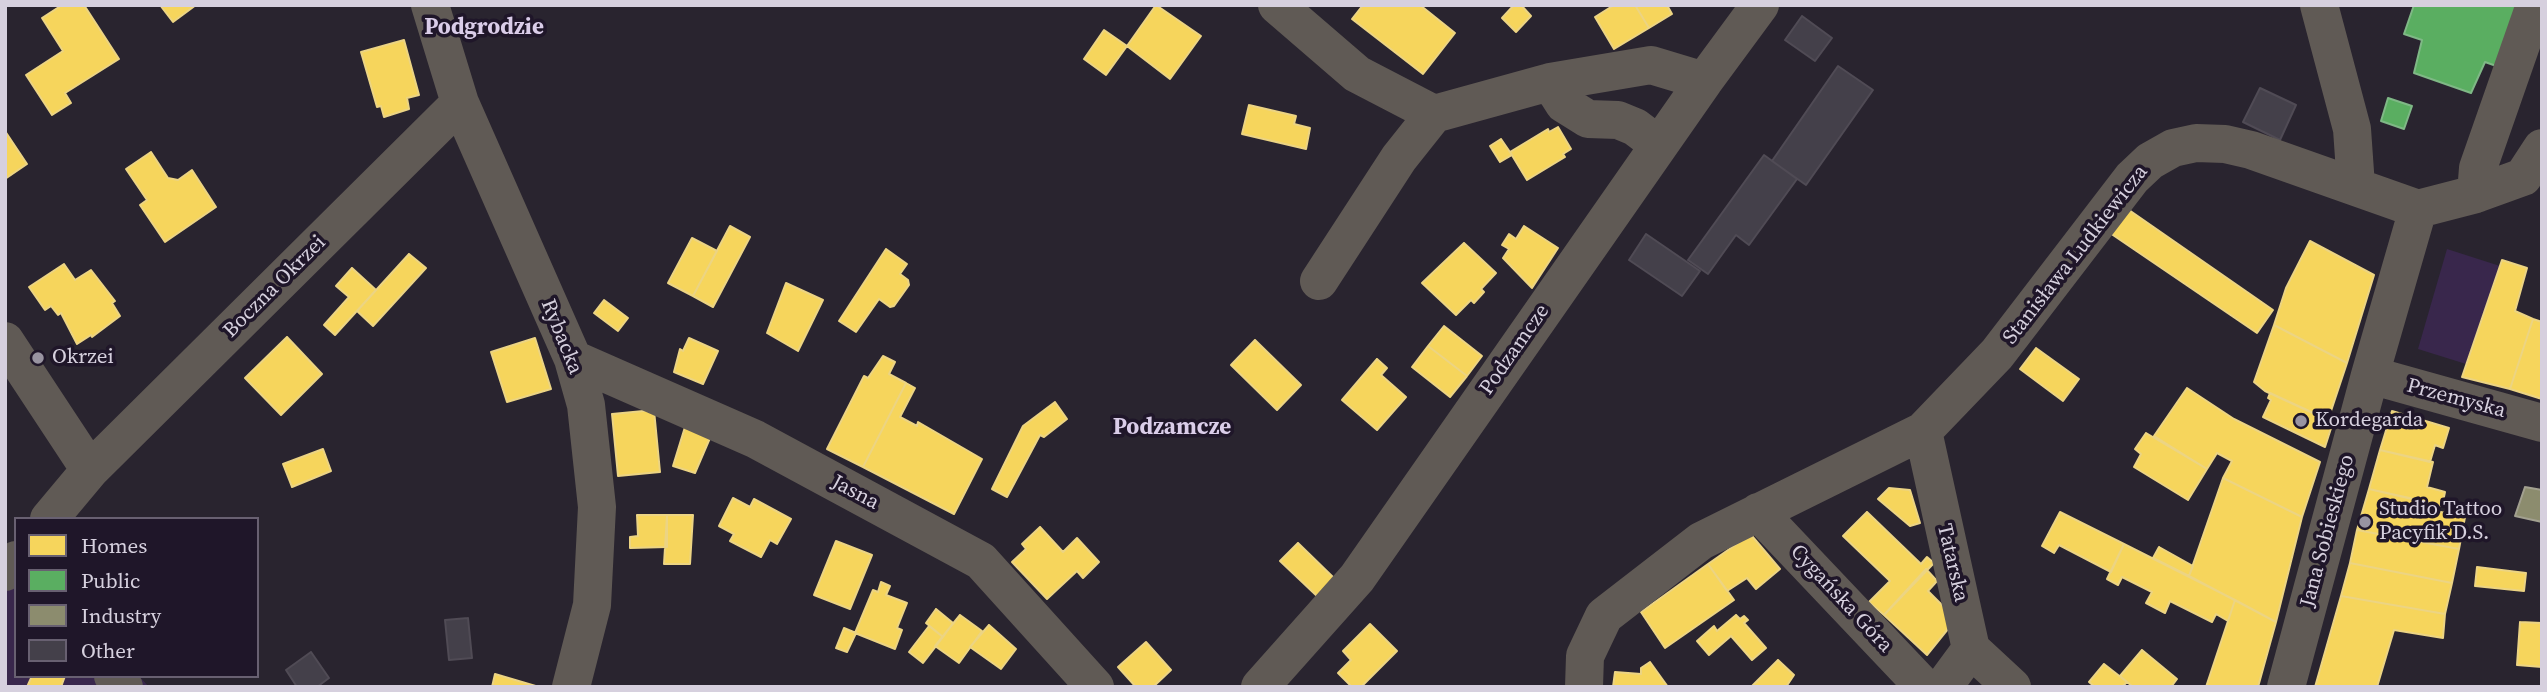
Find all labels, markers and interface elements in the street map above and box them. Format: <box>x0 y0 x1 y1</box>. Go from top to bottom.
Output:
district label: Podgrodzie <box>424 14 544 42</box>
street label: Stanisława Ludkiewicza <box>1998 160 2154 350</box>
street label: Boczna Okrzei <box>218 230 332 344</box>
street label: Rybacka <box>535 296 587 378</box>
street label: Podzamcze <box>1475 300 1555 400</box>
place label: Okrzei <box>52 345 114 371</box>
marker: Okrzei <box>30 350 46 366</box>
street label: Przemyska <box>2404 374 2508 424</box>
place label: Kordegarda <box>2315 408 2424 434</box>
marker: Kordegarda <box>2293 413 2309 429</box>
district label: Podzamcze <box>1113 414 1231 442</box>
street label: Jana Sobieskiego <box>2296 452 2360 610</box>
street label: Jasna <box>827 470 883 516</box>
place label: Studio Tattoo Pacyfik D.S. <box>2379 497 2502 547</box>
marker: Studio Tattoo Pacyfik D.S. <box>2357 514 2373 530</box>
legend <box>14 517 259 678</box>
street label: Tatarska <box>1931 521 1973 605</box>
text: Homes <box>81 531 147 560</box>
street label: Cygańska Góra <box>1785 540 1897 658</box>
text: Public <box>81 566 140 595</box>
text: Industry <box>81 601 161 630</box>
text: Other <box>81 636 135 665</box>

